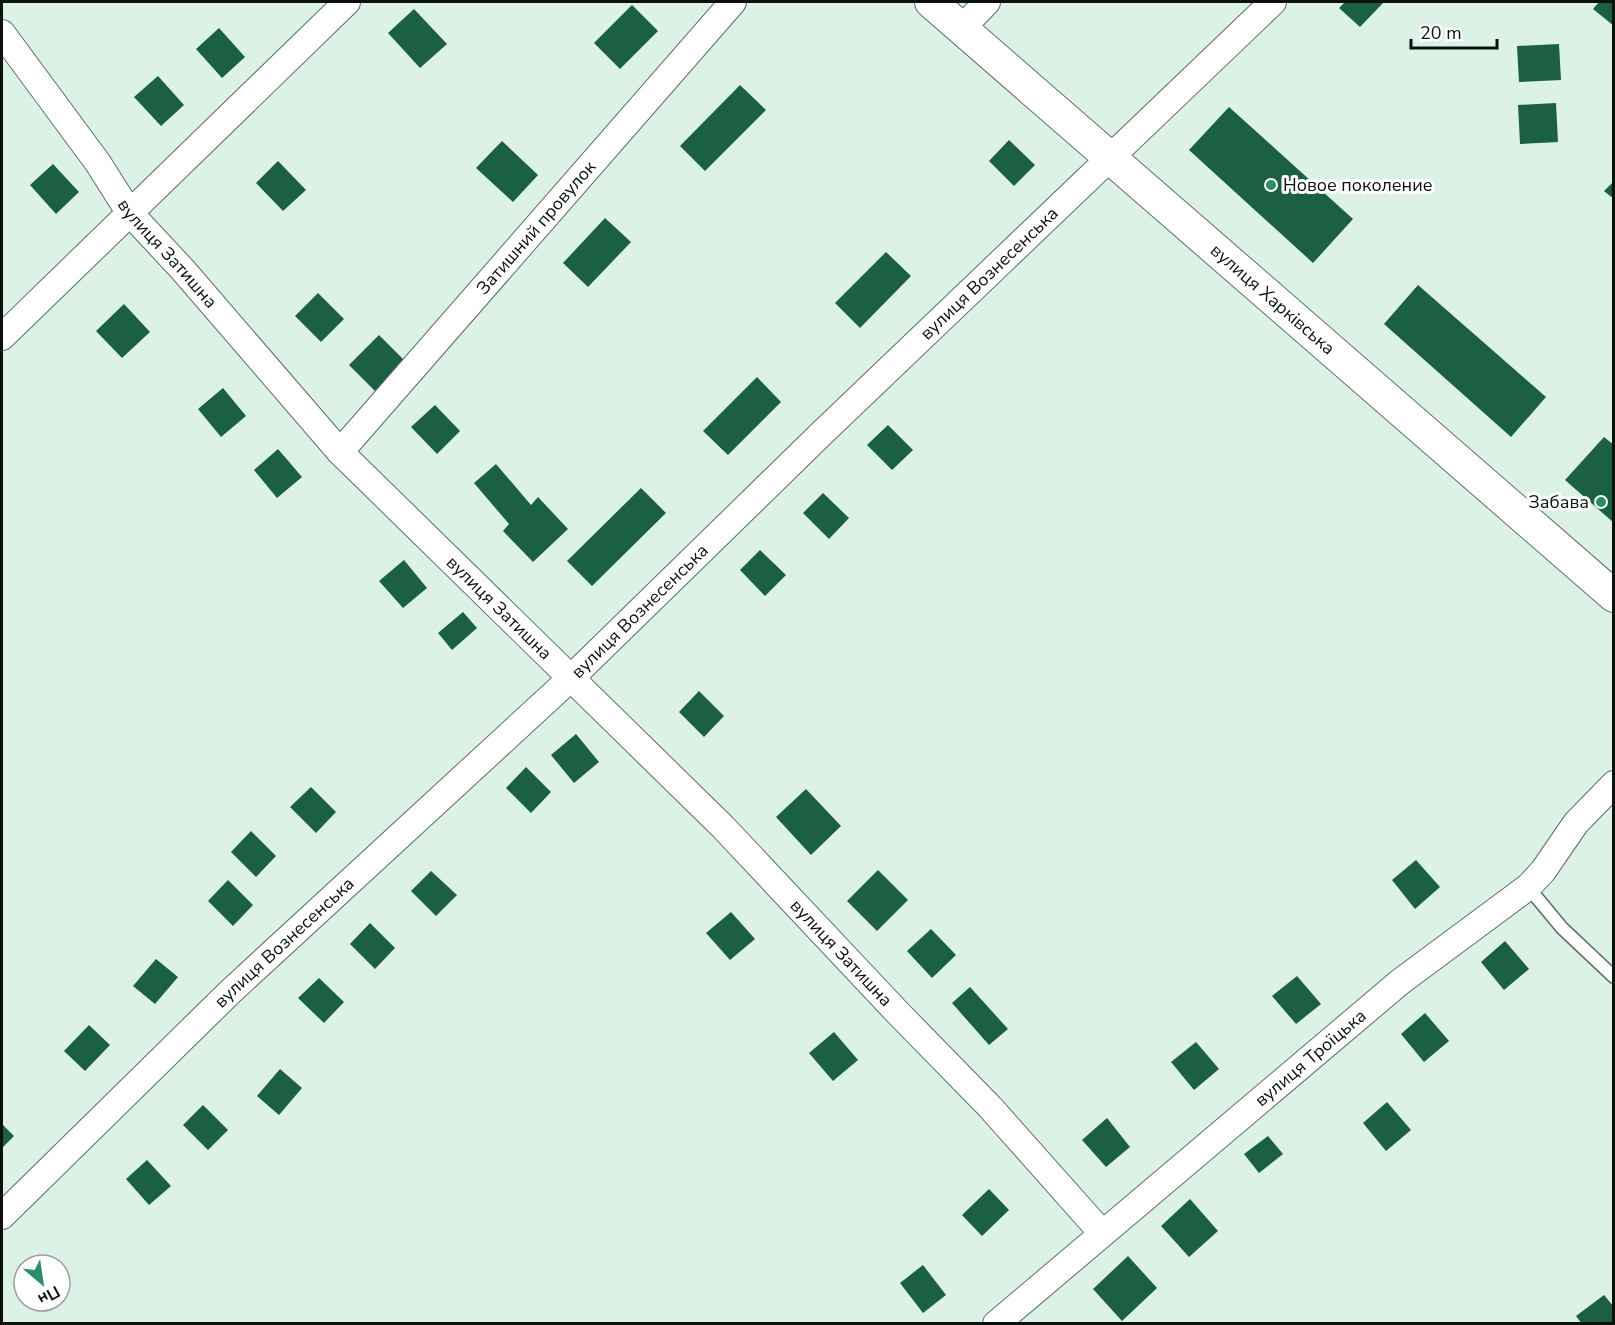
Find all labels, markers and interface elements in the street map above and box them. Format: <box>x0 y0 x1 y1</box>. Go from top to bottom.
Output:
scale bar <box>1411 12 1496 50</box>
text: 20 m <box>1420 21 1462 45</box>
street label: Затишний провулок <box>471 155 602 300</box>
place label: Новое поколение <box>1283 173 1432 197</box>
marker: Новое поколение <box>1264 178 1278 192</box>
street label: вулиця Затишна <box>112 194 223 313</box>
street label: вулиця Вознесенська <box>915 202 1063 345</box>
street label: вулиця Харківська <box>1205 238 1340 360</box>
place label: Забава <box>1528 490 1589 514</box>
marker: Забава <box>1594 495 1608 509</box>
street label: вулиця Вознесенська <box>566 539 713 683</box>
street label: вулиця Затишна <box>441 551 557 665</box>
street label: вулиця Вознесенська <box>209 872 359 1013</box>
street label: вулиця Затишна <box>785 894 898 1012</box>
street label: вулиця Троїцька <box>1250 1004 1371 1112</box>
north arrow <box>12 1253 72 1313</box>
text: Пн <box>34 1280 64 1310</box>

